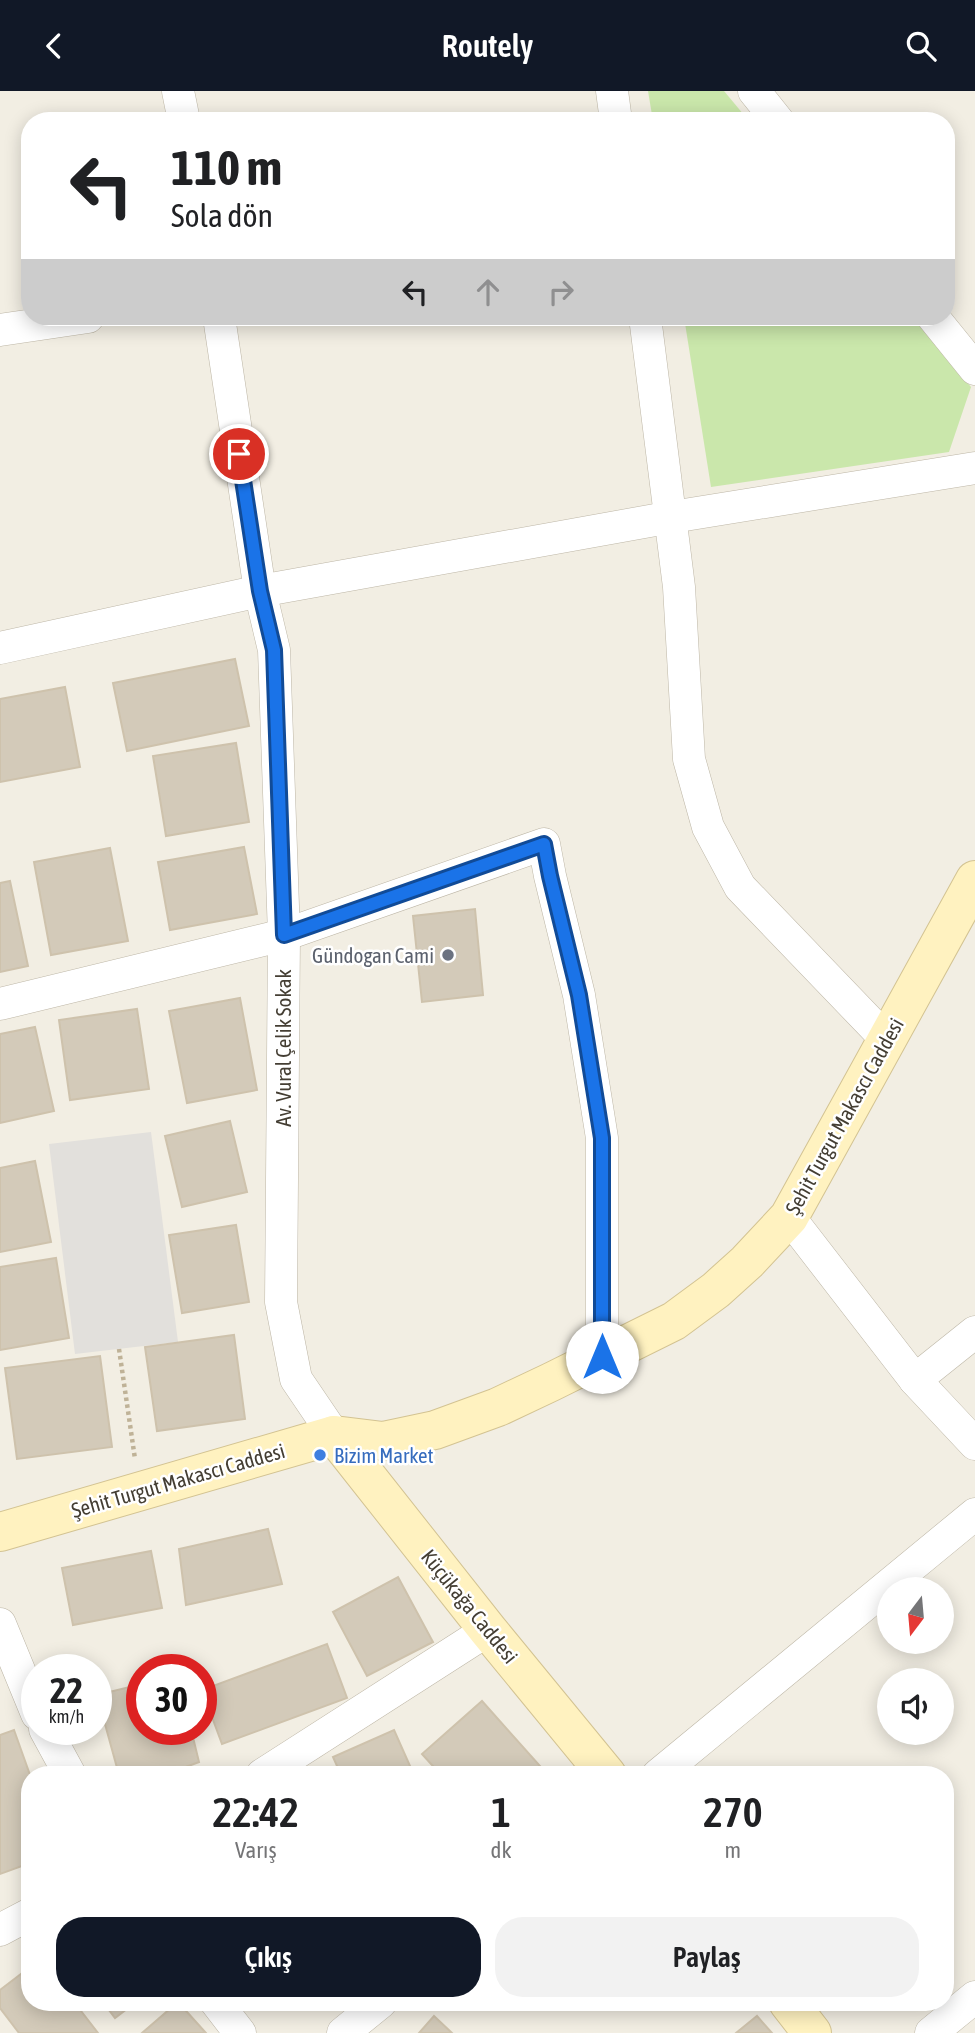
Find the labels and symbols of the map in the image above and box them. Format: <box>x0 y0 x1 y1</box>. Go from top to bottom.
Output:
pin <box>209 424 269 484</box>
place label: Gündogan Cami <box>312 943 434 967</box>
marker: Gündogan Cami <box>440 947 456 963</box>
street label: Av. Vural Çelik Sokak <box>271 969 295 1127</box>
street label: Şehit Turgut Makascı Caddesi <box>780 1014 908 1218</box>
position arrow <box>565 1320 639 1394</box>
street label: Şehit Turgut Makascı Caddesi <box>69 1438 287 1522</box>
place label: Bizim Market <box>334 1443 434 1467</box>
marker: Bizim Market <box>312 1447 328 1463</box>
street label: Küçükağa Caddesi <box>417 1544 523 1668</box>
north arrow <box>877 1577 954 1654</box>
speed limit sign: 30 <box>126 1654 217 1745</box>

